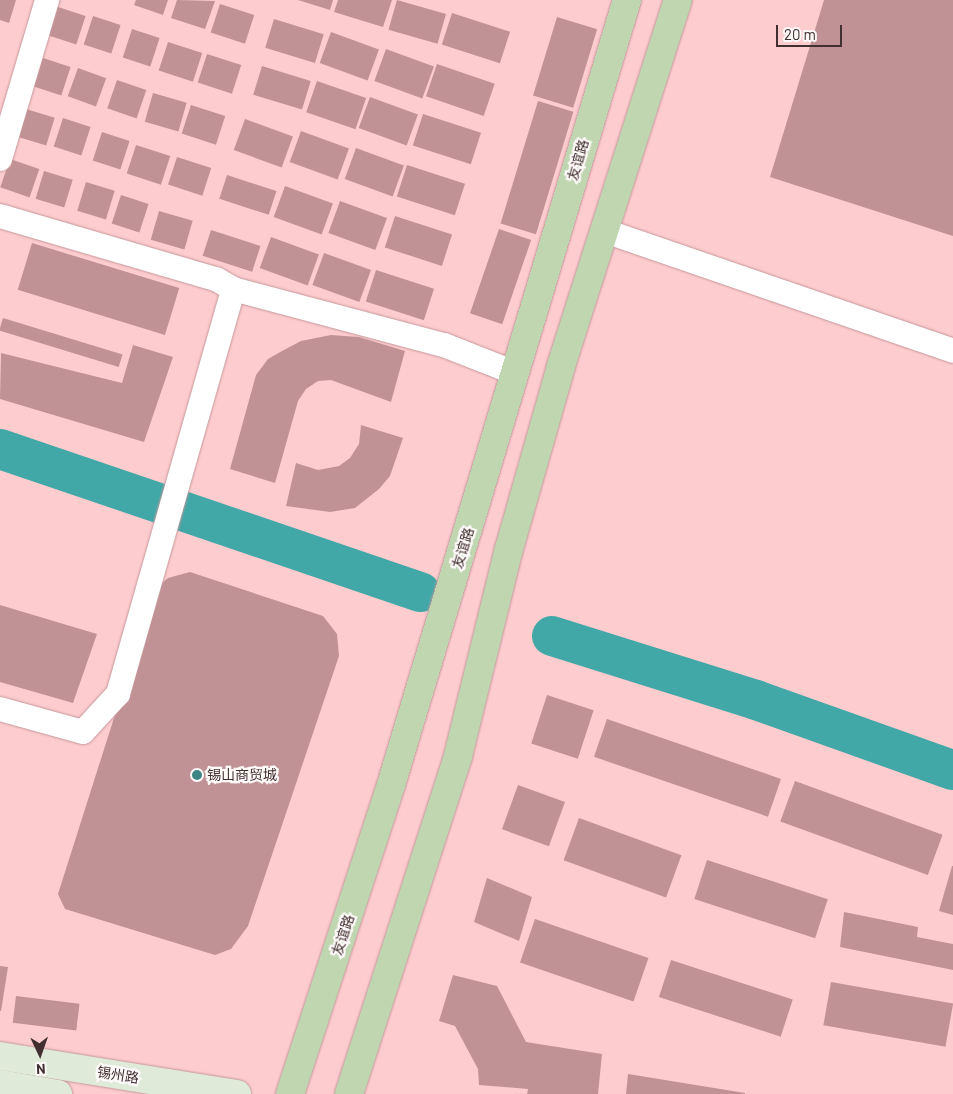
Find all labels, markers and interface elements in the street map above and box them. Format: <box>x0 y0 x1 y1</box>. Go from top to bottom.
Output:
scale bar <box>778 15 844 47</box>
text: 20 m <box>784 25 816 43</box>
street label: 友谊路 <box>564 137 592 183</box>
street label: 友谊路 <box>449 525 477 571</box>
place label: 锡山商贸城 <box>207 767 277 783</box>
marker: 锡山商贸城 <box>191 769 203 781</box>
street label: 友谊路 <box>329 912 357 958</box>
north arrow <box>15 1029 65 1079</box>
text: N <box>36 1061 46 1078</box>
street label: 锡州路 <box>96 1063 140 1087</box>

